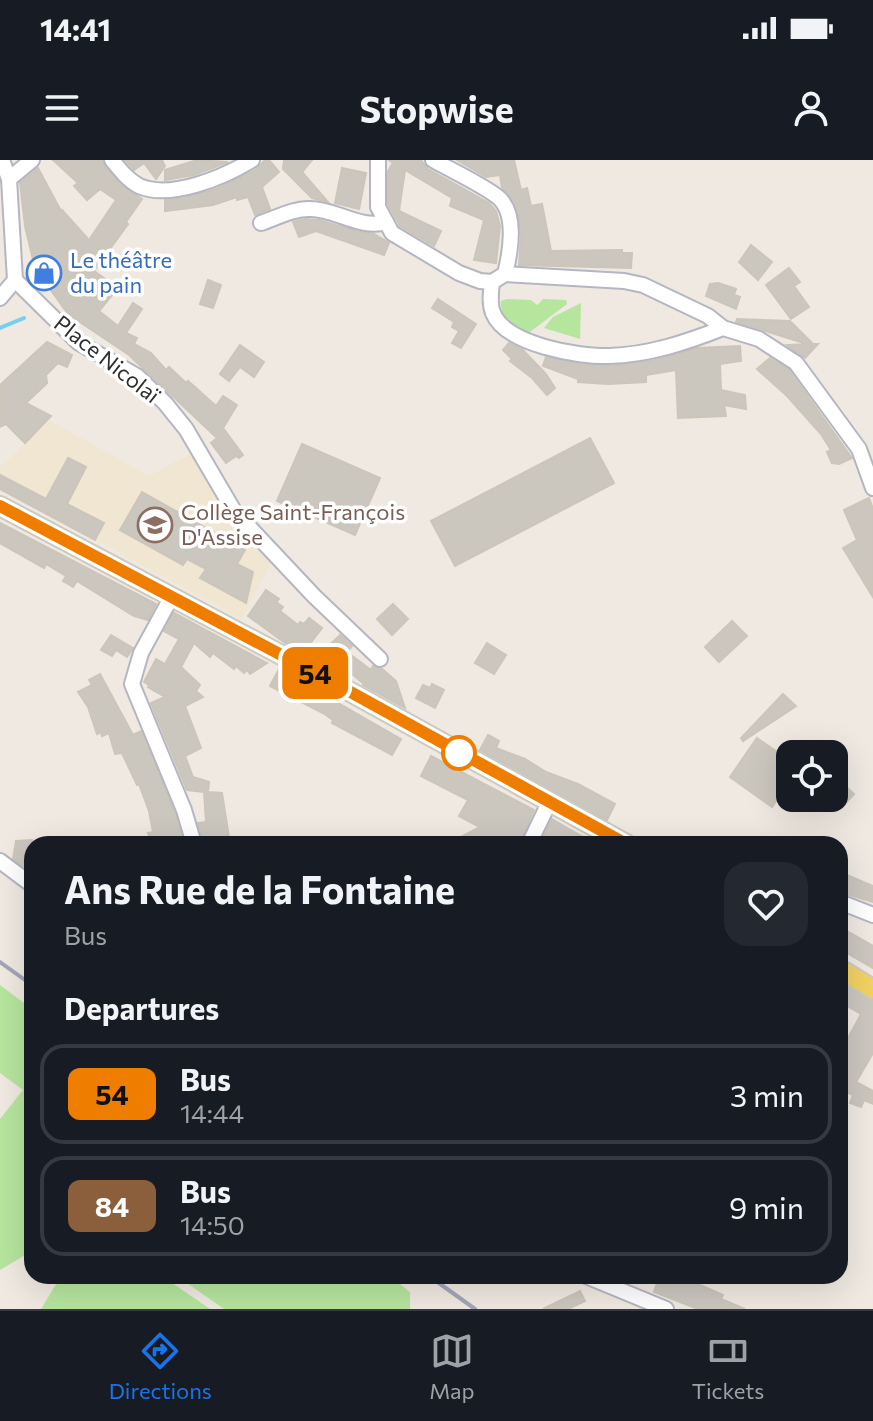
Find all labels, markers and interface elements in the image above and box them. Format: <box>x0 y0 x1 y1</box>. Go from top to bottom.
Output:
text: 14:41 <box>40 10 111 47</box>
icon: menu <box>40 86 84 130</box>
text: Stopwise <box>359 86 514 130</box>
icon: person <box>789 86 833 130</box>
place label: Le théâtre du pain <box>70 246 172 298</box>
shop icon: Le théâtre du pain <box>25 254 63 292</box>
street label: Place Nicolaï <box>49 309 166 408</box>
place label: Collège Saint-François D'Assise <box>181 498 405 550</box>
school or university icon: Collège Saint-François D'Assise <box>136 506 174 544</box>
line badge: 54 <box>279 647 351 699</box>
text: 54 <box>298 656 332 690</box>
unlabelled marker <box>442 736 476 770</box>
map controls <box>776 740 848 812</box>
button: locate <box>776 740 848 812</box>
button: heart <box>724 862 808 946</box>
text: Ans Rue de la Fontaine <box>64 865 455 912</box>
text: Bus <box>64 919 107 950</box>
text: Departures <box>64 989 219 1026</box>
text: Bus <box>180 1060 231 1097</box>
text: 3 min <box>730 1076 804 1113</box>
text: 54 <box>95 1077 129 1111</box>
text: 14:44 <box>180 1097 244 1128</box>
text: Bus <box>180 1172 231 1209</box>
text: 9 min <box>729 1188 804 1225</box>
text: 84 <box>95 1189 129 1223</box>
text: 14:50 <box>180 1209 245 1240</box>
tab: Directions <box>109 1329 212 1404</box>
tab: Map <box>429 1329 475 1404</box>
tab: Tickets <box>692 1329 764 1404</box>

